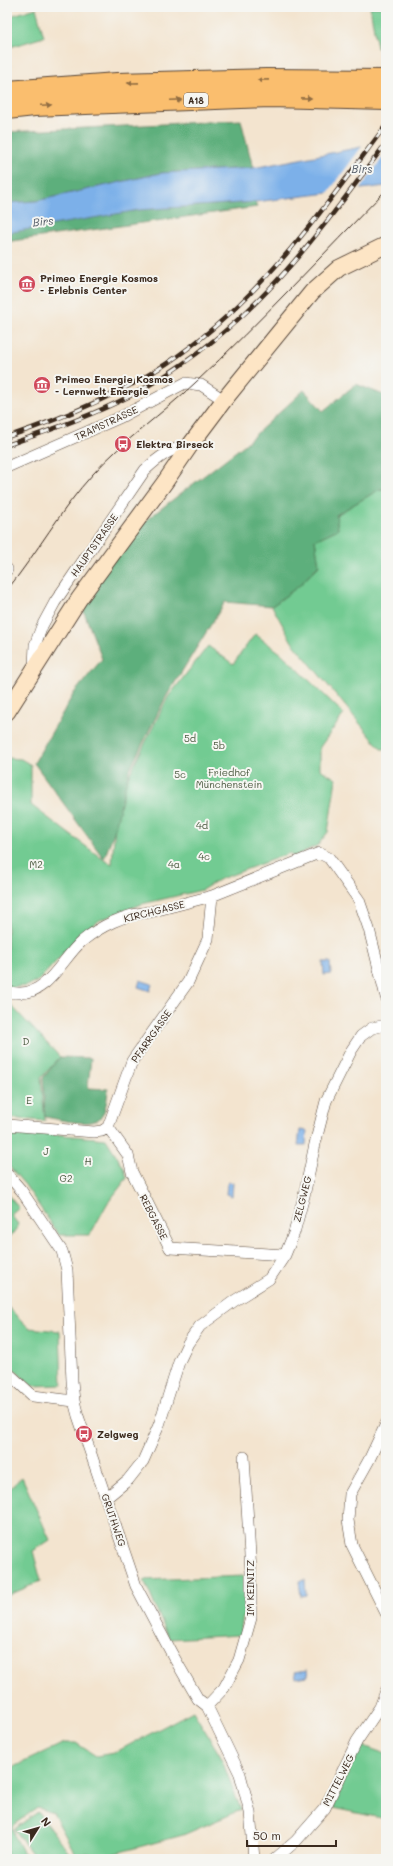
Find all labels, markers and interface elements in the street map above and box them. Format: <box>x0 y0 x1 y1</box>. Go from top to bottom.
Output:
one-way arrow <box>257 76 269 83</box>
one-way arrow <box>127 79 139 86</box>
road number: A18 <box>184 93 208 107</box>
one-way arrow <box>300 95 313 101</box>
one-way arrow <box>170 97 182 104</box>
one-way arrow <box>40 102 53 108</box>
water label: Birs <box>351 161 373 176</box>
water label: Birs <box>32 213 54 229</box>
place label: Primeo Energie Kosmos - Erlebnis Center <box>40 271 158 297</box>
museum icon: Primeo Energie Kosmos - Erlebnis Center <box>17 274 37 294</box>
place label: Primeo Energie Kosmos - Lernwelt Energie <box>55 372 173 398</box>
museum icon: Primeo Energie Kosmos - Lernwelt Energie <box>32 375 52 395</box>
street label: TRAMSTRASSE <box>72 402 140 444</box>
bus stop icon: Elektra Birseck <box>113 434 133 454</box>
place label: Elektra Birseck <box>136 437 214 451</box>
street label: HAUPTSTRASSE <box>67 510 121 579</box>
park label: 5d <box>184 731 196 745</box>
park label: 5b <box>213 738 225 752</box>
park label: Friedhof Münchenstein <box>196 765 262 791</box>
park label: 5c <box>174 767 186 781</box>
park label: 4d <box>196 818 208 832</box>
park label: 4c <box>198 849 210 863</box>
park label: M2 <box>29 857 43 871</box>
park label: 4a <box>168 857 180 871</box>
street label: KIRCHGASSE <box>122 897 186 925</box>
street label: PFARRGASSE <box>128 1007 175 1065</box>
park label: D <box>23 1034 30 1048</box>
park label: E <box>26 1093 32 1107</box>
park label: J <box>43 1144 49 1158</box>
park label: H <box>84 1154 92 1168</box>
park label: G2 <box>60 1171 72 1185</box>
street label: ZELGWEG <box>290 1174 315 1224</box>
street label: REBGASSE <box>136 1192 172 1243</box>
bus stop icon: Zelgweg <box>74 1424 94 1444</box>
place label: Zelgweg <box>97 1427 138 1441</box>
street label: GRUTHWEG <box>98 1492 130 1549</box>
street label: IM KEINITZ <box>243 1560 257 1616</box>
street label: MITTELWEG <box>319 1751 357 1808</box>
north arrow <box>18 1808 58 1848</box>
text: N <box>38 1814 55 1830</box>
scale bar <box>247 1822 336 1848</box>
text: 50 m <box>253 1827 281 1843</box>

